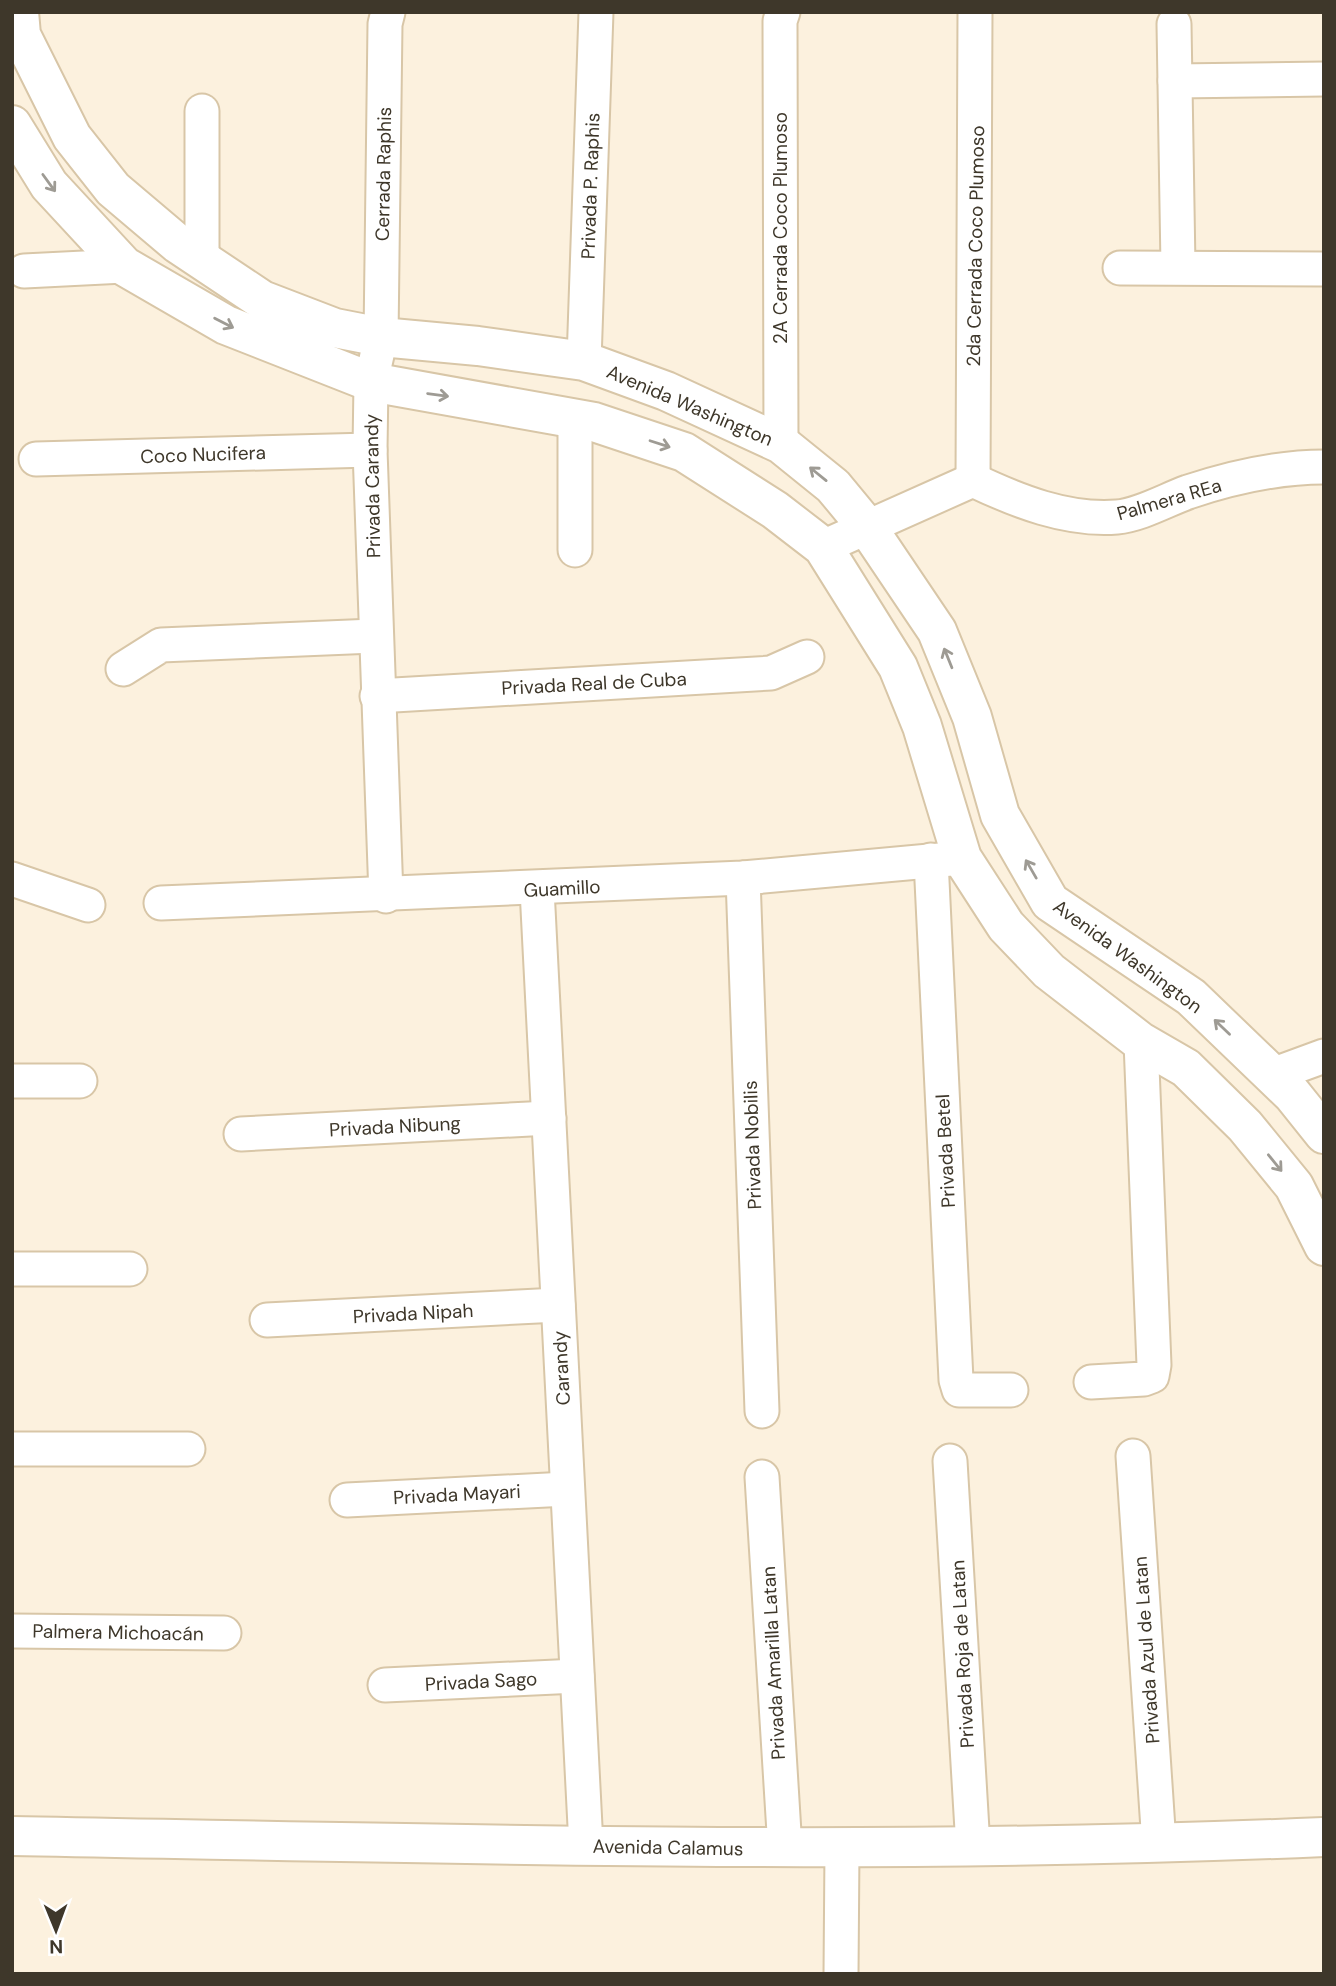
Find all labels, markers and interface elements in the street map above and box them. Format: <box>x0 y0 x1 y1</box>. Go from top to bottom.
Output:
street label: Cerrada Raphis <box>370 107 397 241</box>
street label: Privada P. Raphis <box>575 112 606 260</box>
street label: 2A Cerrada Coco Plumoso <box>768 112 793 344</box>
street label: 2da Cerrada Coco Plumoso <box>961 125 990 367</box>
one-way arrow <box>41 173 56 191</box>
one-way arrow <box>213 316 234 330</box>
street label: Avenida Washington <box>603 359 777 452</box>
one-way arrow <box>427 389 449 402</box>
street label: Privada Carandy <box>359 413 386 558</box>
one-way arrow <box>649 438 671 451</box>
street label: Coco Nucifera <box>140 440 266 469</box>
one-way arrow <box>809 466 827 482</box>
street label: Palmera REa <box>1114 473 1224 526</box>
one-way arrow <box>941 648 954 669</box>
street label: Privada Real de Cuba <box>501 666 687 701</box>
one-way arrow <box>1024 859 1038 879</box>
street label: Guamillo <box>523 874 601 903</box>
street label: Avenida Washington <box>1048 894 1207 1019</box>
one-way arrow <box>1214 1019 1231 1036</box>
street label: Privada Nobilis <box>738 1080 767 1210</box>
street label: Privada Betel <box>930 1093 961 1209</box>
street label: Privada Nibung <box>329 1111 462 1142</box>
one-way arrow <box>1268 1153 1283 1171</box>
street label: Privada Nipah <box>352 1298 474 1329</box>
street label: Carandy <box>547 1330 576 1406</box>
street label: Privada Mayari <box>393 1479 521 1510</box>
street label: Privada Azul de Latan <box>1127 1555 1166 1745</box>
street label: Privada Roja de Latan <box>945 1559 980 1749</box>
street label: Privada Amarilla Latan <box>756 1565 791 1760</box>
street label: Palmera Michoacán <box>32 1619 204 1646</box>
street label: Privada Sago <box>424 1666 538 1697</box>
street label: Avenida Calamus <box>592 1834 744 1861</box>
north arrow <box>21 1895 91 1965</box>
text: N <box>49 1934 63 1959</box>

